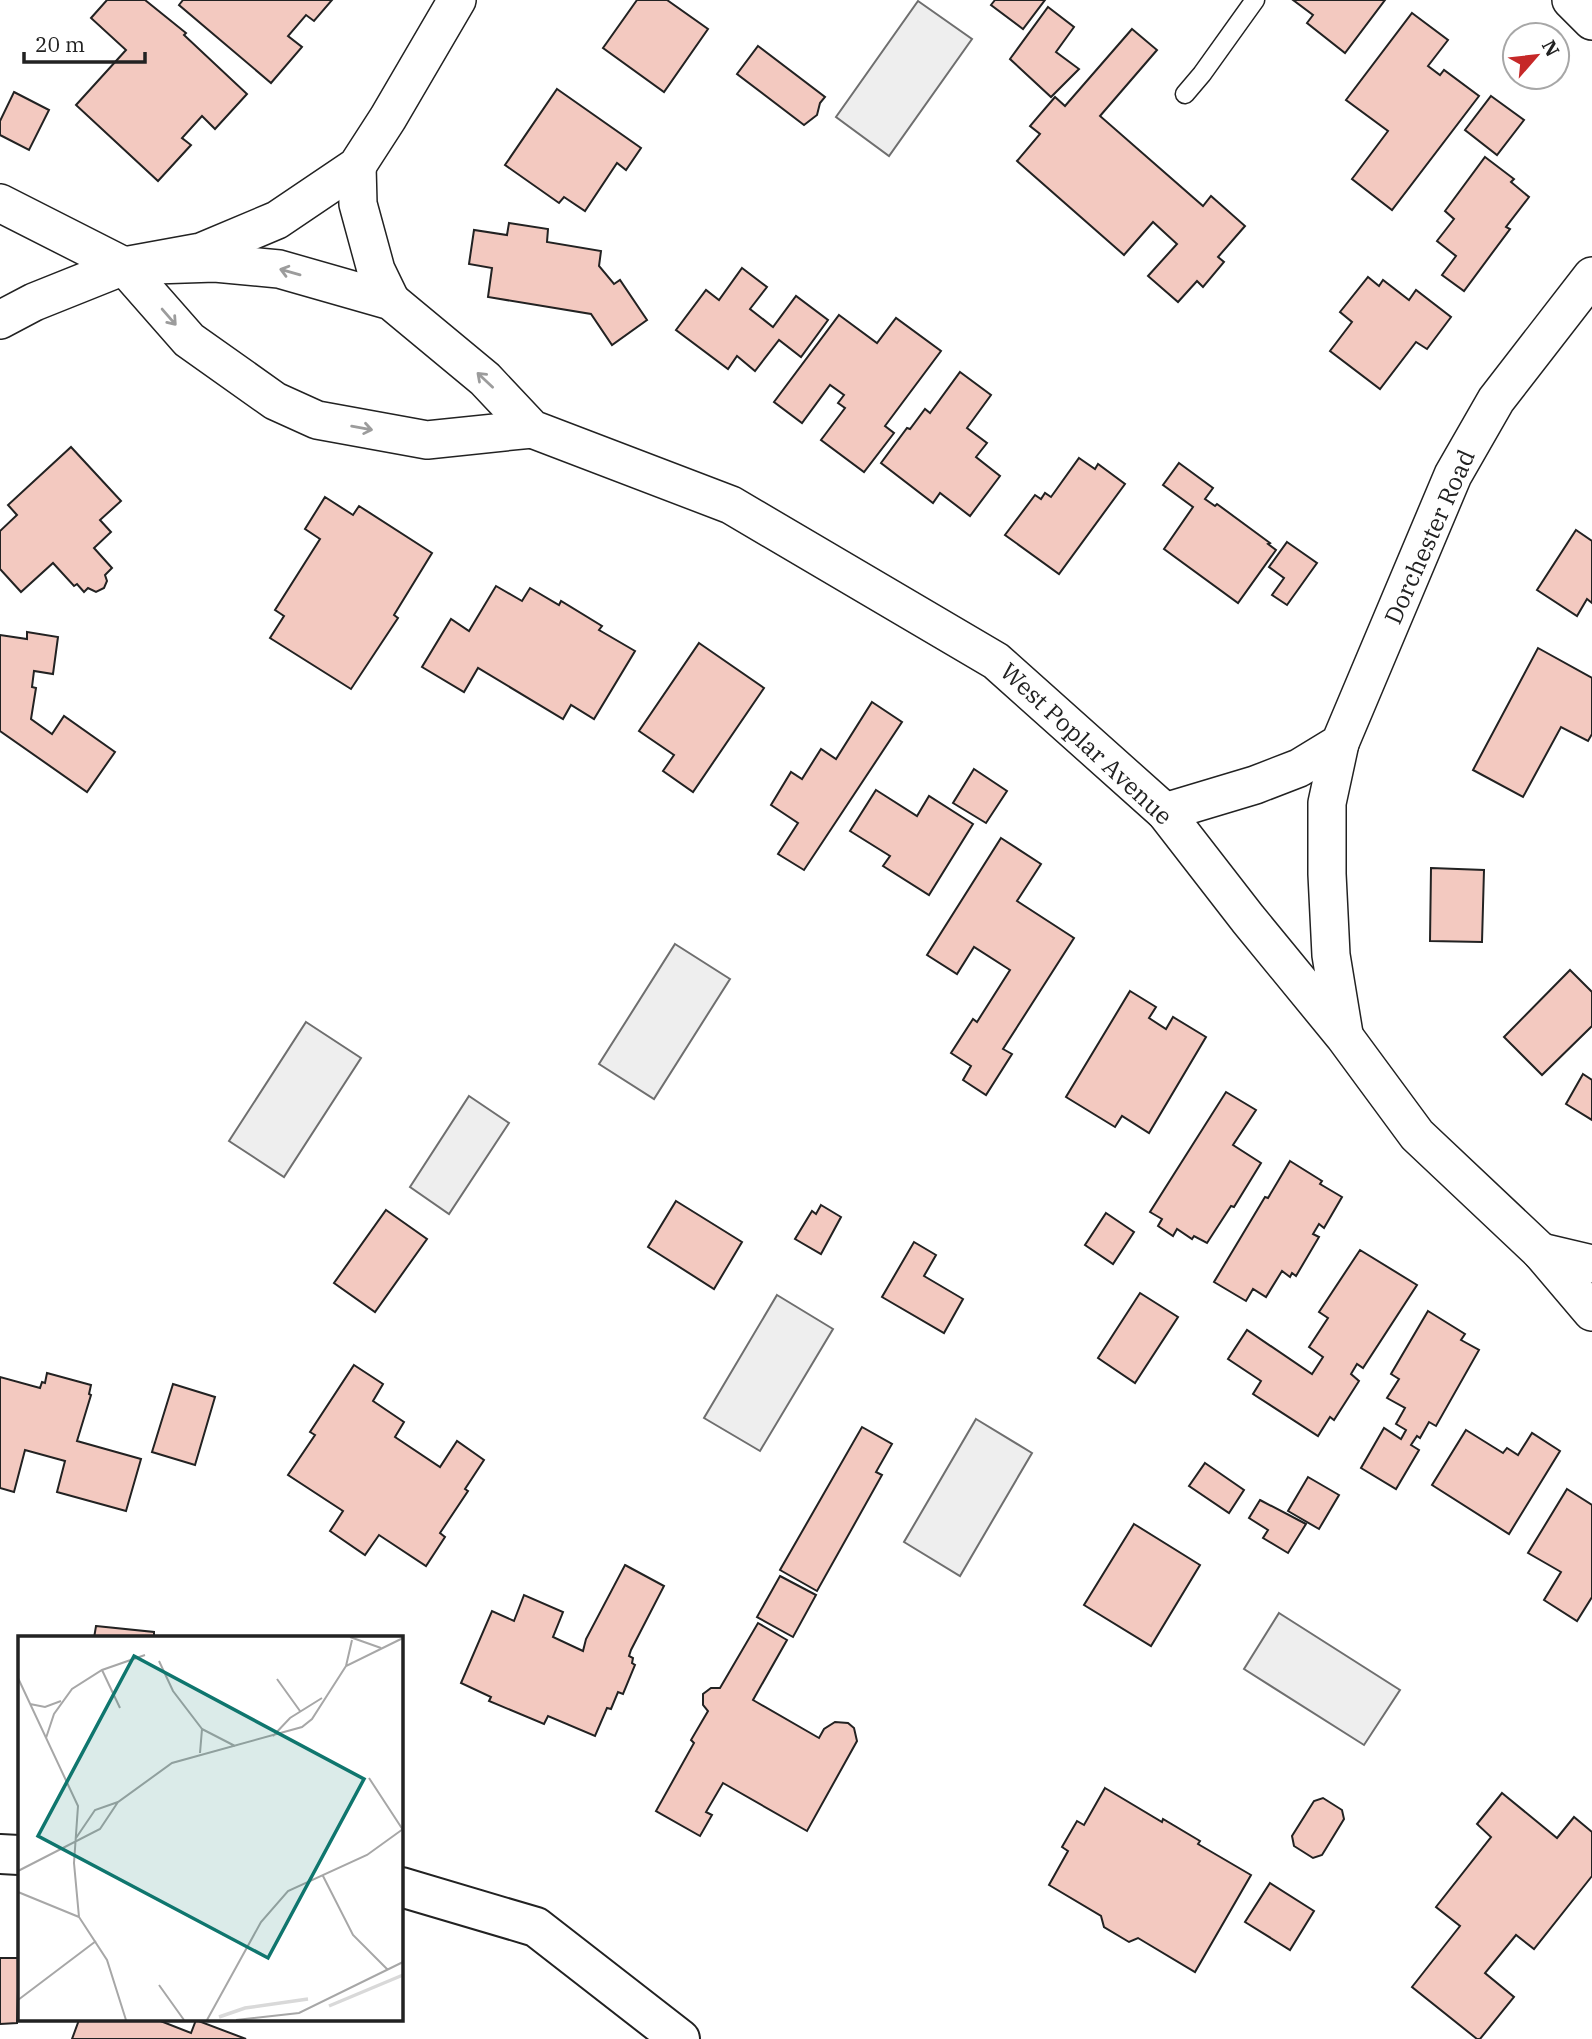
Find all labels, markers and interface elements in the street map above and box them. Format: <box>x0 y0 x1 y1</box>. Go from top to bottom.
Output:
scale bar <box>24 21 145 65</box>
north arrow <box>1501 21 1571 91</box>
text: 20 m <box>35 30 85 58</box>
text: N <box>1537 36 1565 60</box>
one-way arrow <box>280 265 302 278</box>
one-way arrow <box>161 308 177 326</box>
one-way arrow <box>476 372 494 388</box>
one-way arrow <box>351 422 373 435</box>
street label: Dorchester Road <box>1376 444 1482 629</box>
street label: West Poplar Avenue <box>994 655 1180 831</box>
inset map <box>18 1636 402 2022</box>

